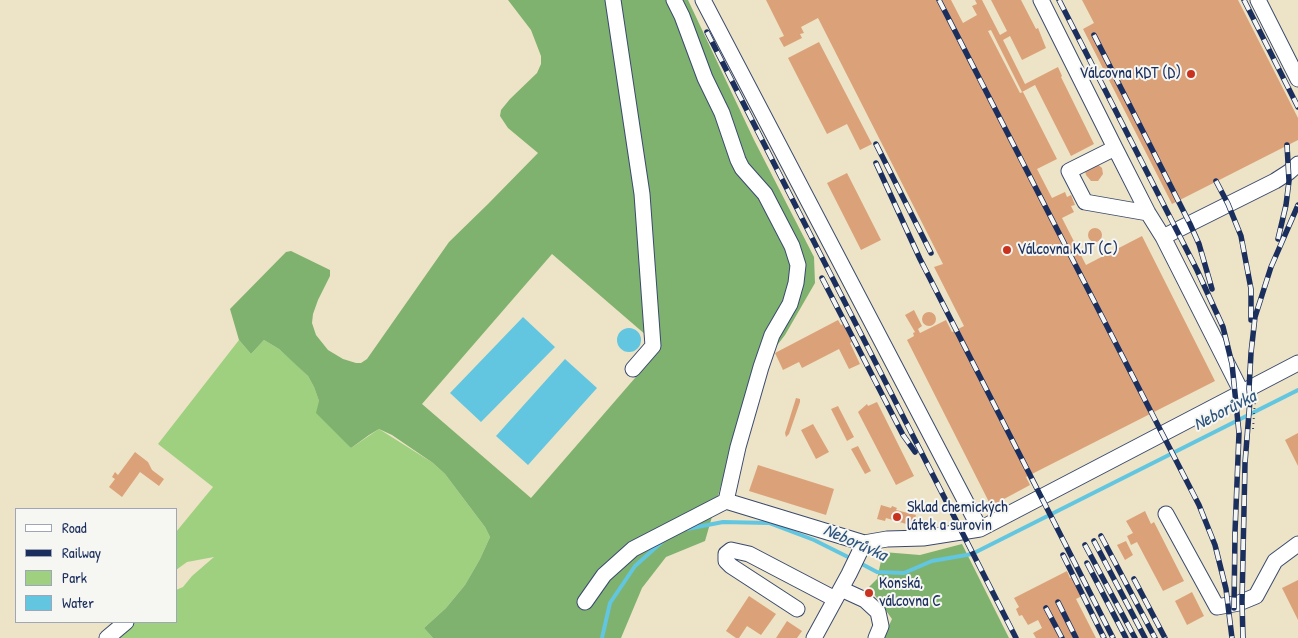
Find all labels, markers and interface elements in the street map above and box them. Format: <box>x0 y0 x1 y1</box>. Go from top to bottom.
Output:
place label: Válcovna KDT (D) <box>1079 64 1181 84</box>
marker: Válcovna KDT (D) <box>1185 68 1197 80</box>
place label: Válcovna KJT (C) <box>1017 240 1118 260</box>
marker: Válcovna KJT (C) <box>1001 244 1013 256</box>
water label: Neborůvka <box>1190 386 1260 436</box>
place label: Sklad chemických látek a surovin <box>907 498 1008 536</box>
legend <box>15 508 178 623</box>
marker: Sklad chemických látek a surovin <box>891 511 903 523</box>
text: Road <box>62 517 87 538</box>
water label: Neborůvka <box>820 519 890 567</box>
text: Railway <box>62 542 101 563</box>
text: Park <box>62 567 87 588</box>
place label: Konská, válcovna C <box>879 574 941 612</box>
marker: Konská, válcovna C <box>863 587 875 599</box>
text: Water <box>62 592 94 613</box>

